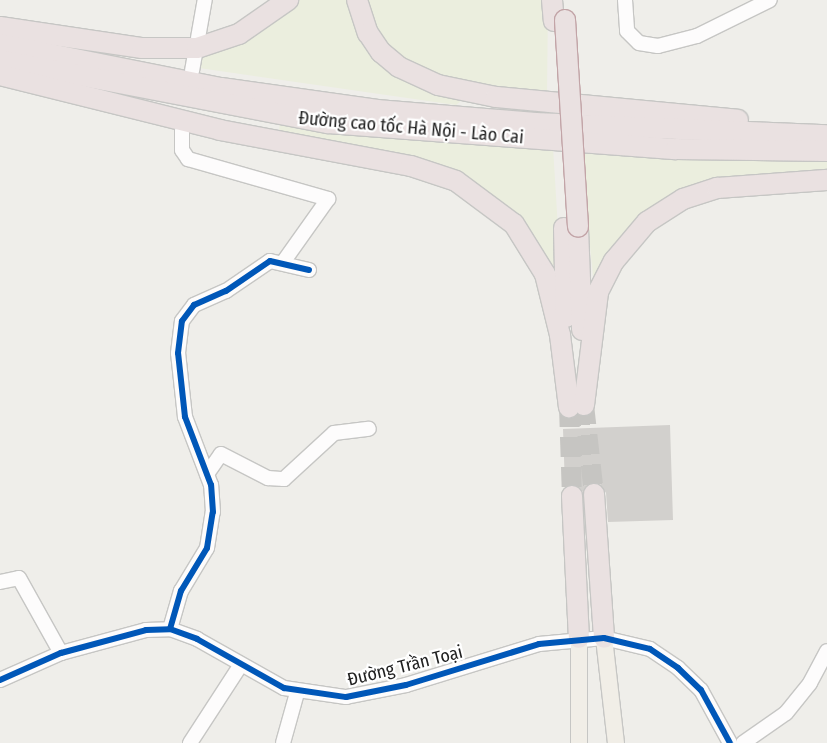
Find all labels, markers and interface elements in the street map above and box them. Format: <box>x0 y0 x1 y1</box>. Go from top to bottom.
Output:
street label: Đường cao tốc Hà Nội - Lào Cai <box>298 107 524 149</box>
street label: Đường Trần Toại <box>345 641 465 691</box>

